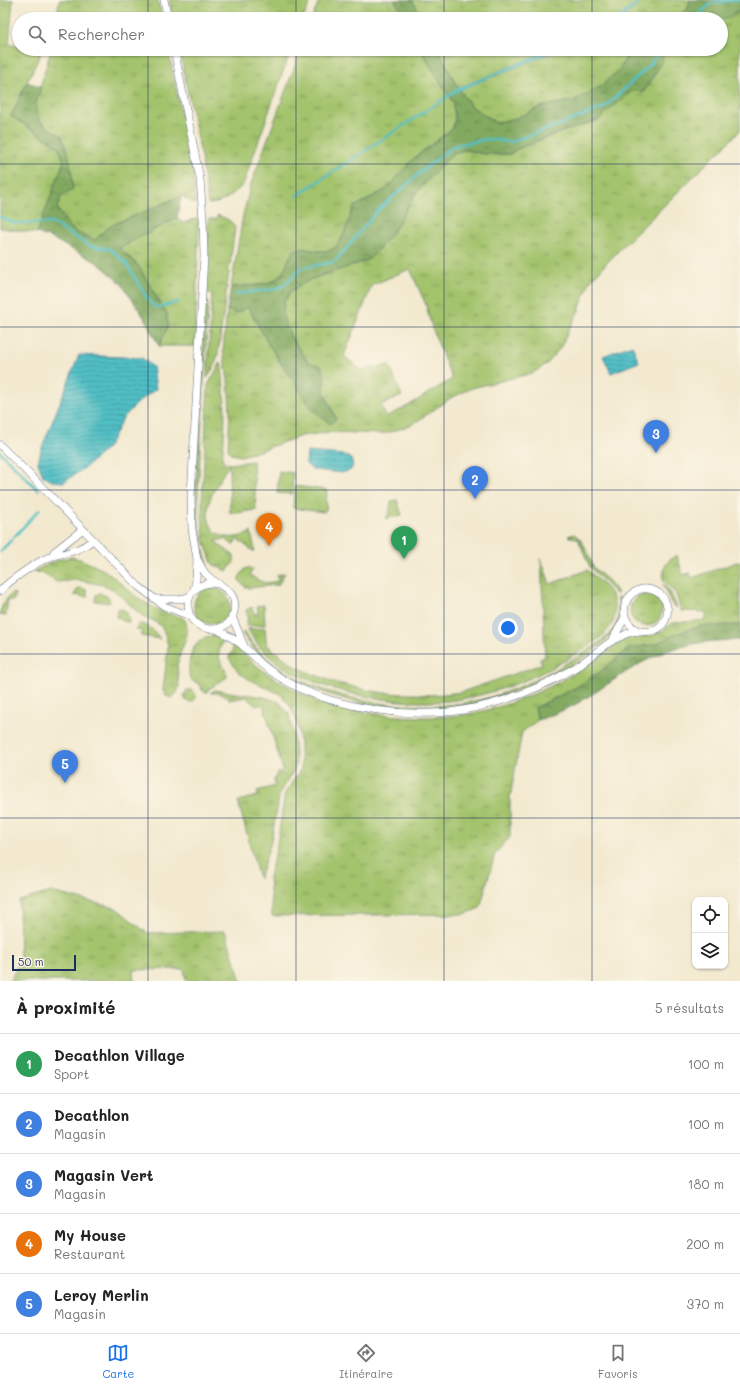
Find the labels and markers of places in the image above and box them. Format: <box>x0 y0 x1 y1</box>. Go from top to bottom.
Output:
pin: 3 <box>643 420 669 453</box>
pin: 2 <box>462 466 488 499</box>
pin: 4 <box>256 513 282 546</box>
pin: 1 <box>391 526 417 559</box>
pin: 5 <box>52 750 78 783</box>

